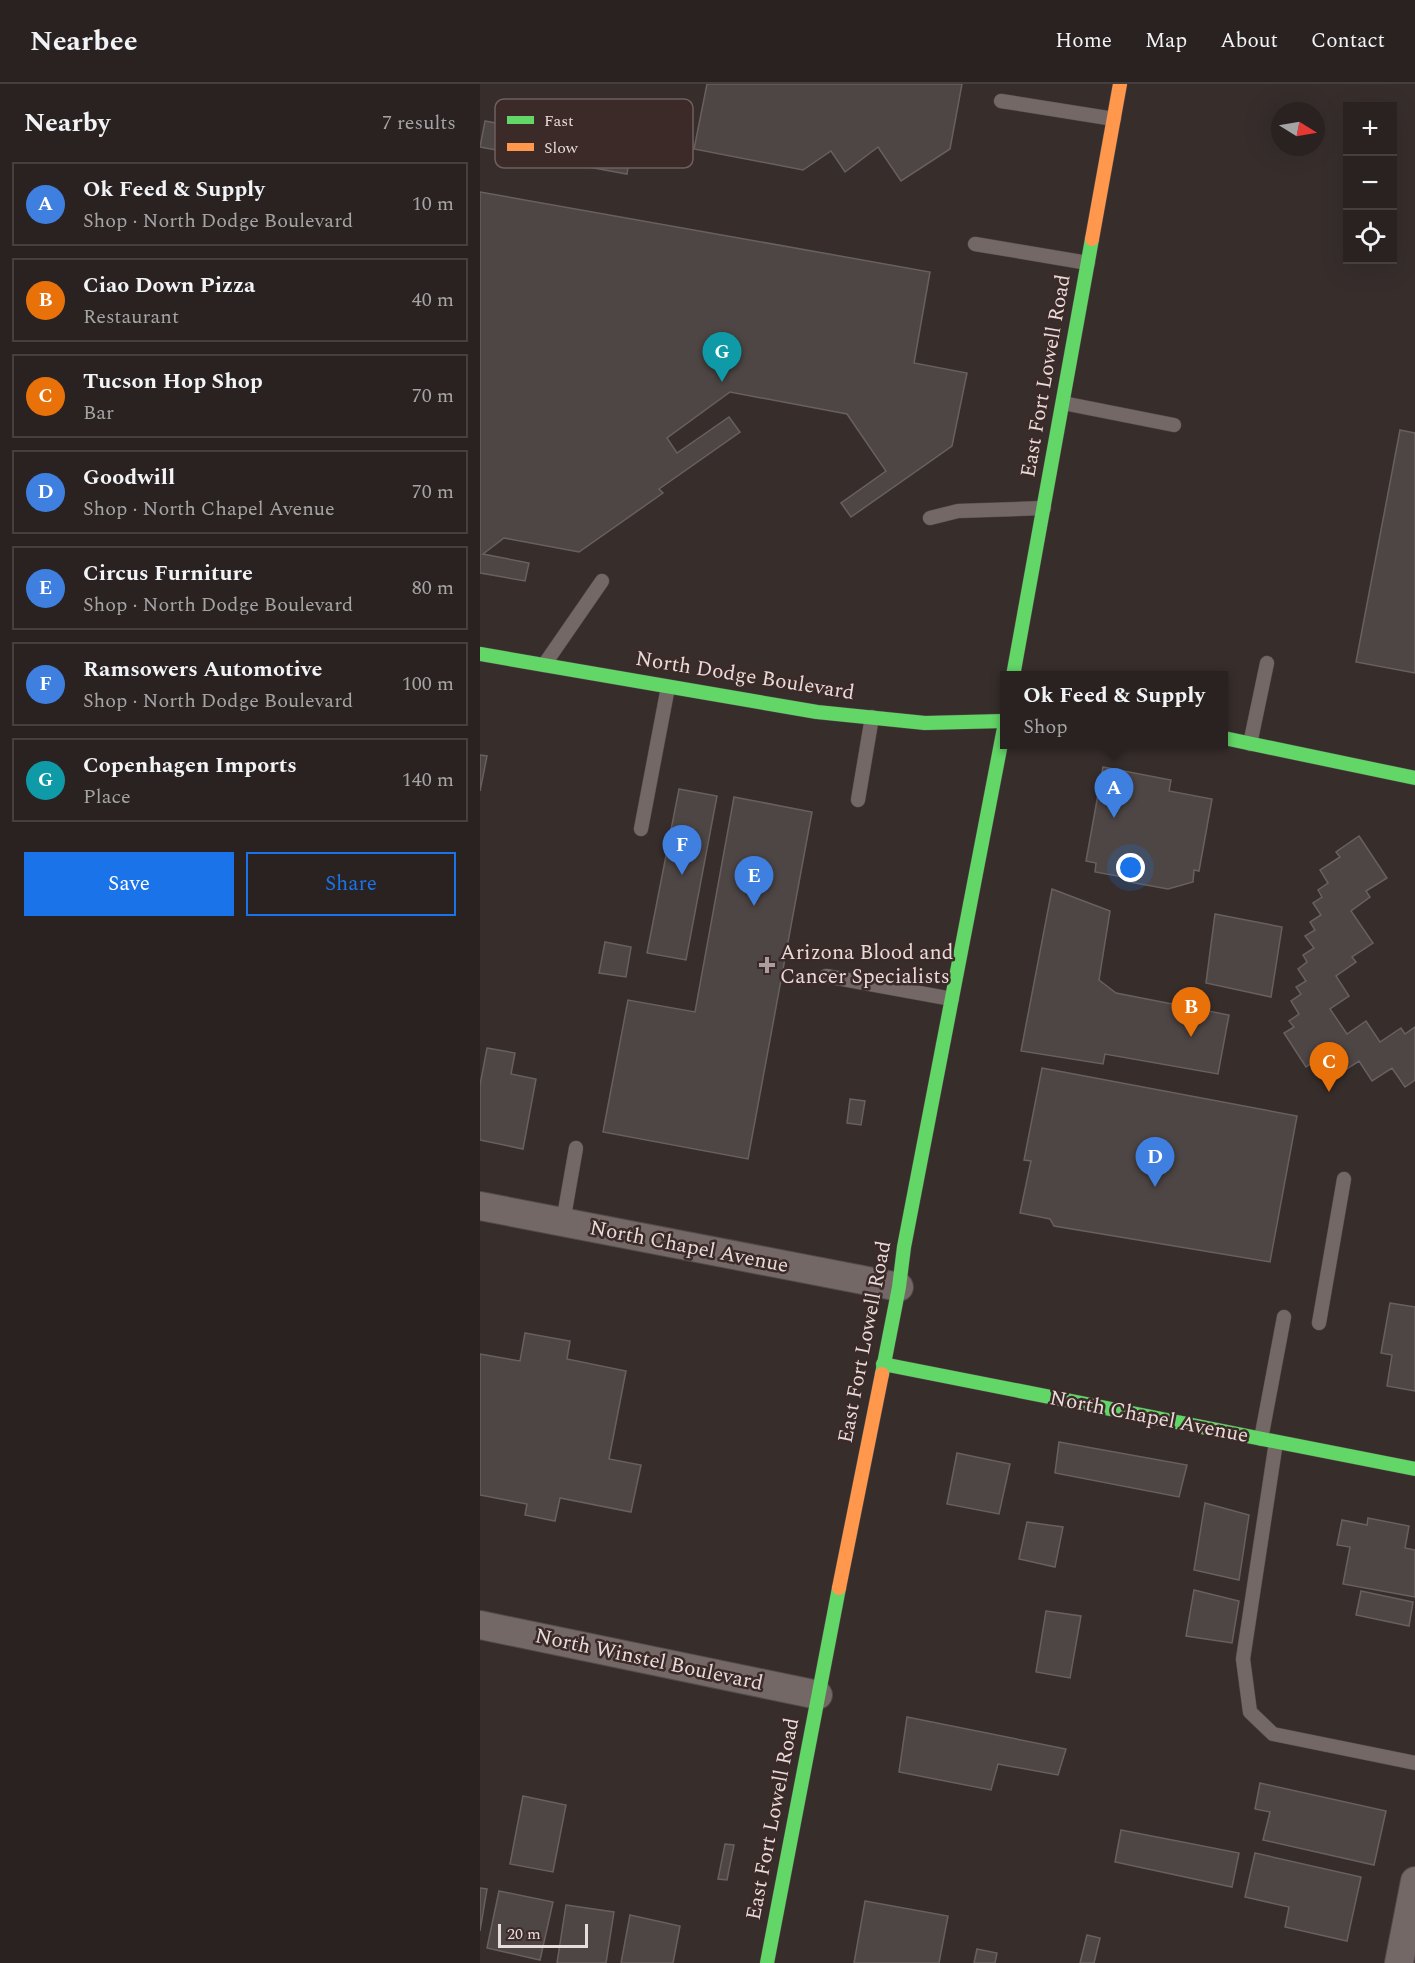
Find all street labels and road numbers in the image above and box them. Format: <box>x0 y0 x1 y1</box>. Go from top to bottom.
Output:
street label: East Fort Lowell Road <box>1012 272 1080 480</box>
street label: North Dodge Boulevard <box>633 643 857 709</box>
street label: North Chapel Avenue <box>587 1212 791 1282</box>
street label: East Fort Lowell Road <box>830 1238 900 1446</box>
street label: North Chapel Avenue <box>1047 1382 1251 1452</box>
street label: North Winstel Boulevard <box>532 1620 766 1700</box>
street label: East Fort Lowell Road <box>738 1715 808 1923</box>

